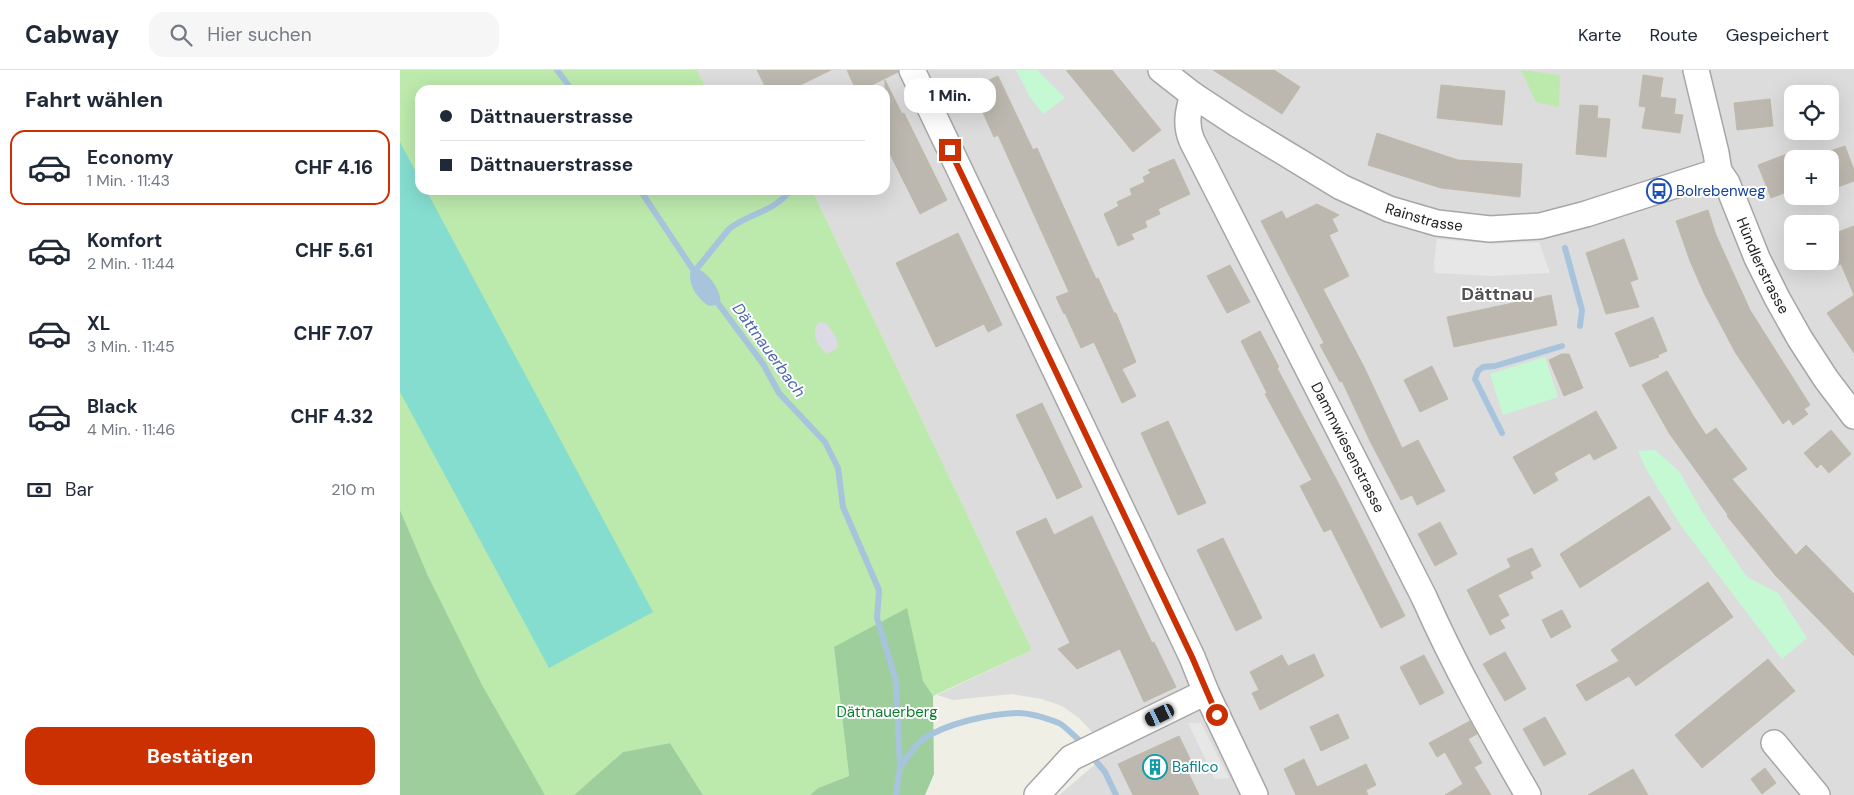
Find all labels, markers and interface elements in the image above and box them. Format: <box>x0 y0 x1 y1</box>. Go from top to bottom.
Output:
search box <box>149 12 499 57</box>
text: Cabway <box>25 19 119 50</box>
icon: search <box>167 21 195 49</box>
text: Hier suchen <box>207 22 312 47</box>
text: Karte <box>1578 23 1622 47</box>
text: Route <box>1650 23 1698 47</box>
text: Gespeichert <box>1726 23 1829 47</box>
callout: 1 Min. <box>904 78 996 112</box>
text: Fahrt wählen <box>25 85 163 114</box>
text: 1 Min. <box>929 85 971 106</box>
map controls <box>1784 85 1839 270</box>
button: locate <box>1784 85 1839 140</box>
text: Dättnauerstrasse <box>470 104 633 129</box>
route end <box>939 139 961 161</box>
icon: car <box>27 145 72 190</box>
text: Economy <box>87 145 174 170</box>
button: + <box>1784 150 1839 205</box>
text: Dättnauerstrasse <box>470 152 633 177</box>
text: CHF 4.16 <box>295 155 373 180</box>
text: 1 Min. · 11:43 <box>87 170 170 191</box>
bus stop icon: Bolrebenweg <box>1646 178 1672 204</box>
place label: Bolrebenweg <box>1676 181 1766 201</box>
street label: Rainstrasse <box>1383 198 1464 236</box>
street label: Hündlerstrasse <box>1732 214 1794 318</box>
button: − <box>1784 215 1839 270</box>
icon: car <box>27 228 72 273</box>
text: Komfort <box>87 228 162 253</box>
text: CHF 5.61 <box>295 238 373 263</box>
text: 2 Min. · 11:44 <box>87 253 174 274</box>
district label: Dättnau <box>1461 282 1533 306</box>
water label: Dättnauerbach <box>728 299 810 401</box>
icon: car <box>27 311 72 356</box>
text: XL <box>87 311 110 336</box>
text: CHF 7.07 <box>294 321 373 346</box>
text: 3 Min. · 11:45 <box>87 336 175 357</box>
street label: Dammwiesenstrasse <box>1306 379 1389 516</box>
icon: car <box>27 394 72 439</box>
text: Black <box>87 394 138 419</box>
text: CHF 4.32 <box>291 404 373 429</box>
text: 4 Min. · 11:46 <box>87 419 175 440</box>
icon: cash <box>25 476 53 504</box>
text: Bar <box>65 477 94 502</box>
text: 210 m <box>331 479 375 500</box>
park label: Dättnauerberg <box>836 702 938 722</box>
car <box>1143 702 1176 728</box>
route start <box>1206 704 1228 726</box>
button: Bestätigen <box>25 727 375 785</box>
building icon: Bafilco <box>1142 754 1168 780</box>
place label: Bafilco <box>1172 757 1219 777</box>

